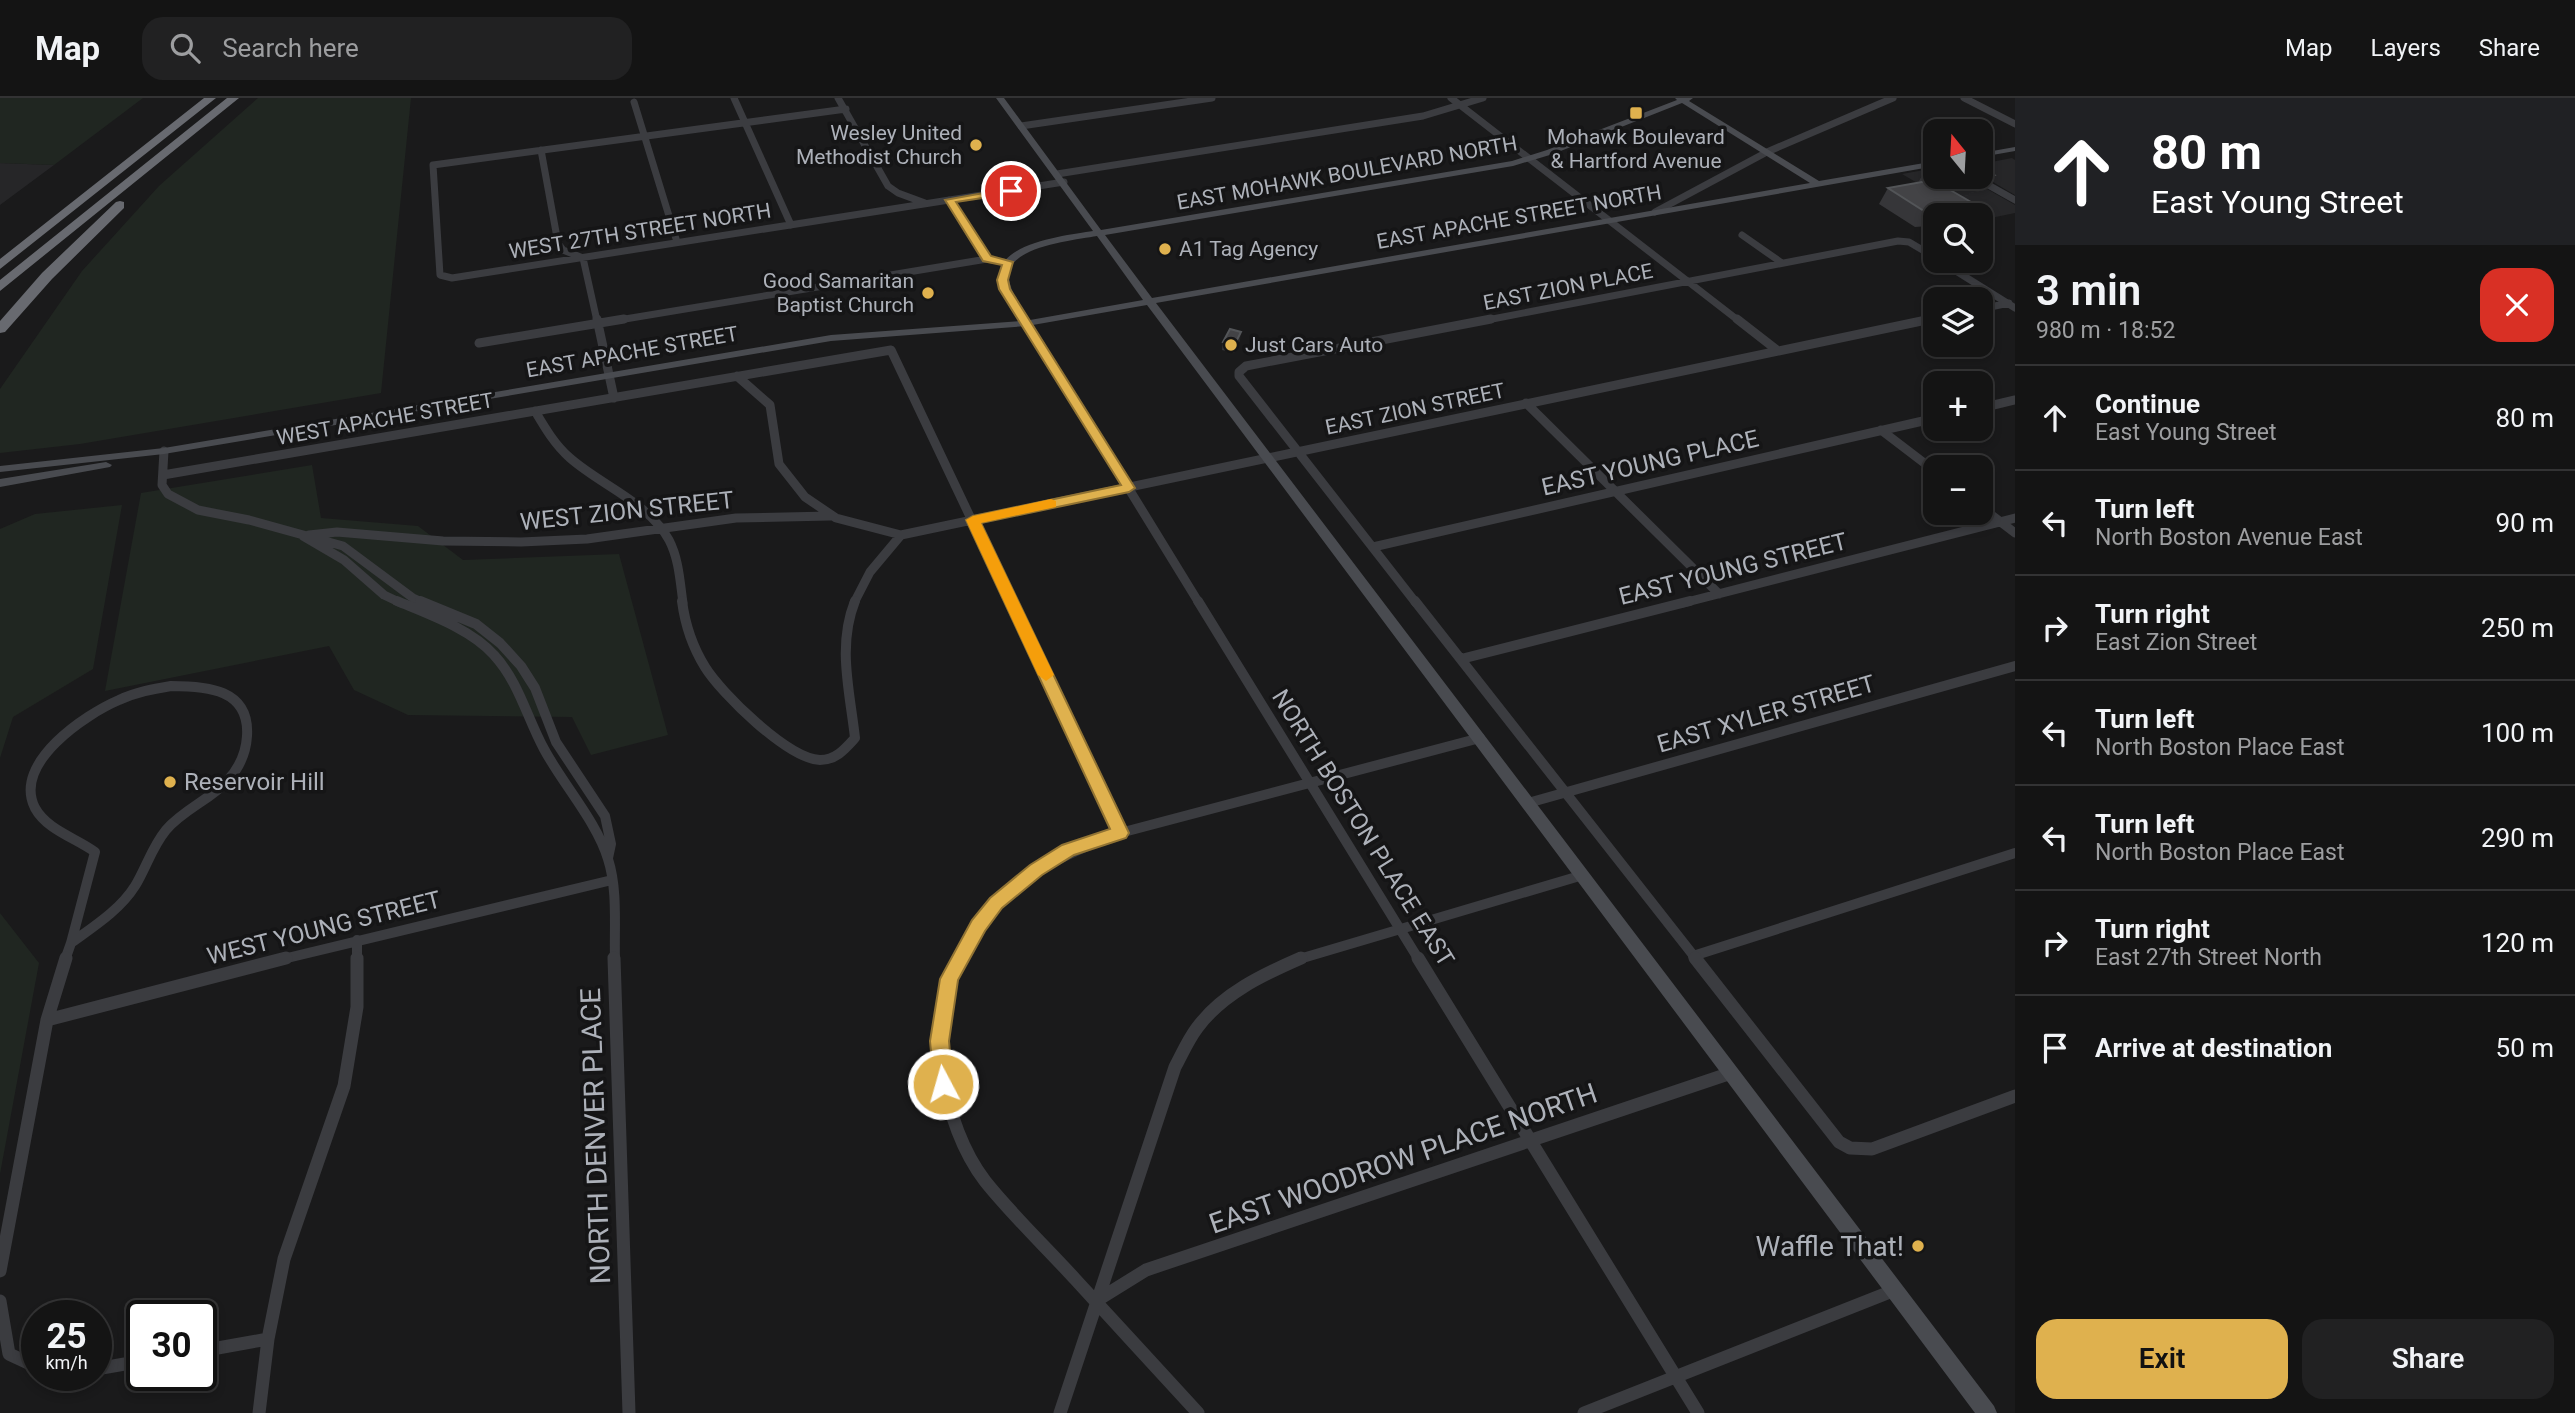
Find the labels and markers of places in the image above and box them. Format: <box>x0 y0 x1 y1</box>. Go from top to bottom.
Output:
marker: Mohawk Boulevard & Hartford Avenue <box>1628 105 1644 121</box>
place label: Wesley United Methodist Church <box>796 121 962 169</box>
place label: Mohawk Boulevard & Hartford Avenue <box>1547 125 1725 173</box>
marker: Wesley United Methodist Church <box>968 137 984 153</box>
pin <box>981 161 1041 221</box>
place label: A1 Tag Agency <box>1179 237 1318 261</box>
marker: A1 Tag Agency <box>1157 241 1173 257</box>
place label: Good Samaritan Baptist Church <box>763 269 914 317</box>
marker: Good Samaritan Baptist Church <box>920 285 936 301</box>
place label: Just Cars Auto <box>1245 333 1383 357</box>
marker: Just Cars Auto <box>1223 337 1239 353</box>
place label: Reservoir Hill <box>184 768 325 796</box>
marker: Reservoir Hill <box>162 774 178 790</box>
place label: Waffle That! <box>1755 1230 1904 1263</box>
marker: Waffle That! <box>1910 1238 1926 1254</box>

